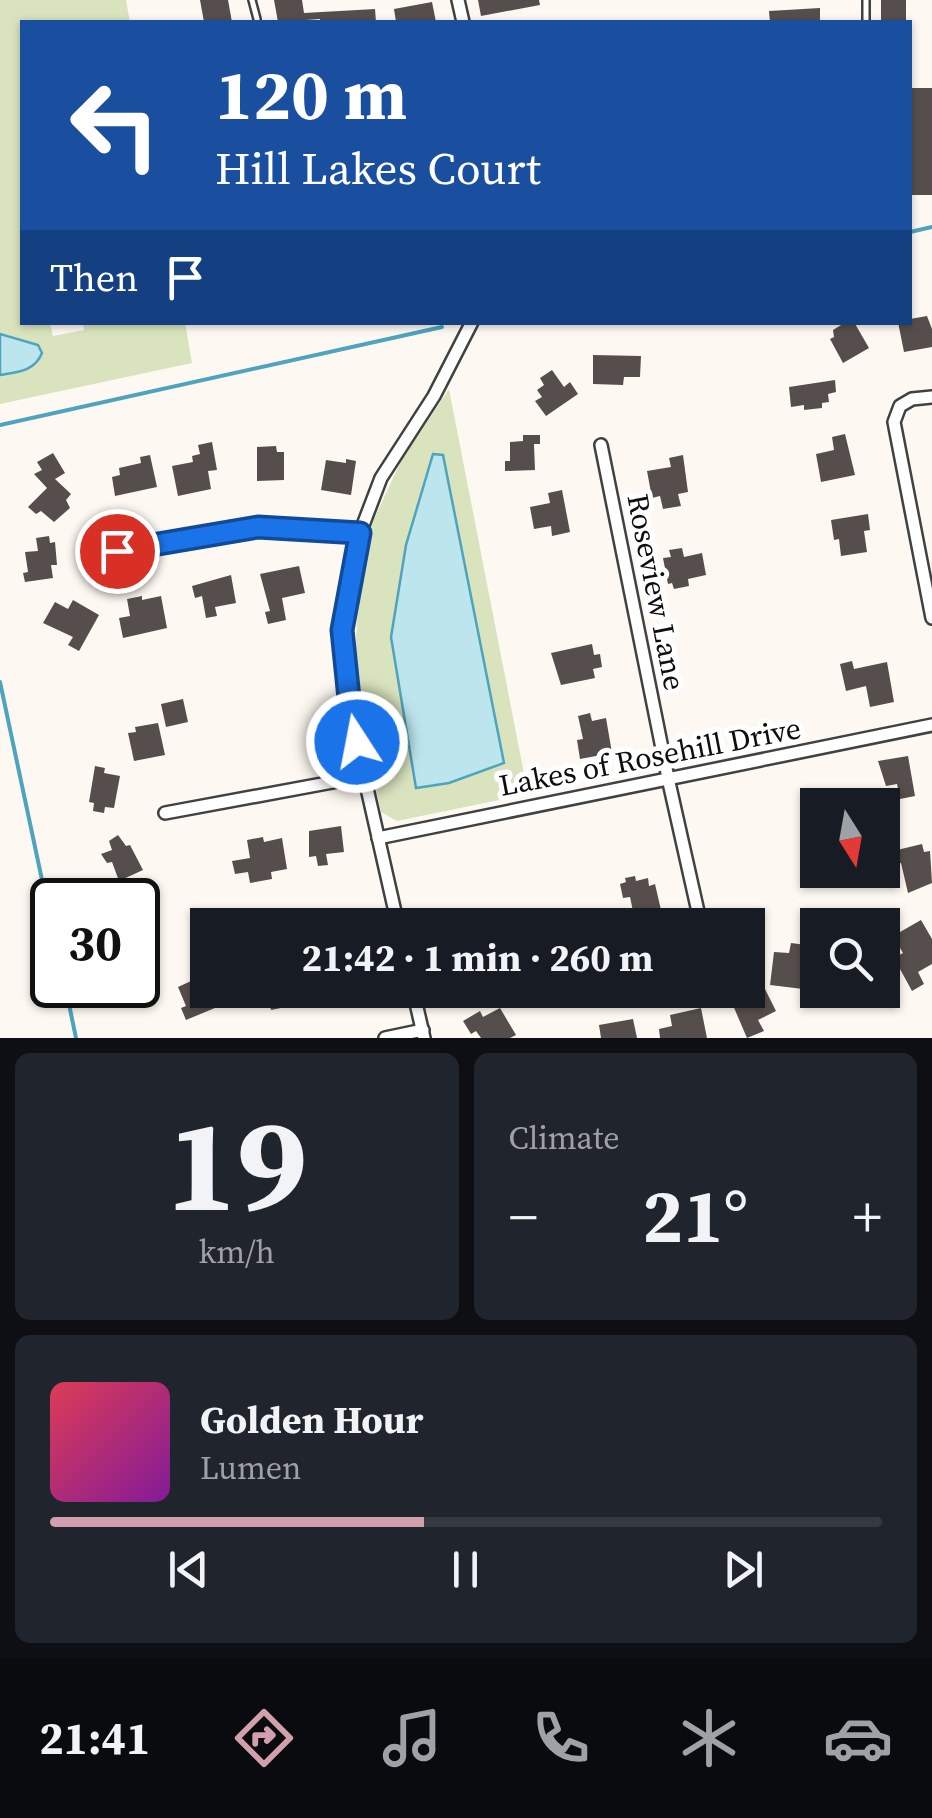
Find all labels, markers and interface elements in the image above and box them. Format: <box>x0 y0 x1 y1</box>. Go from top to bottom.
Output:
text: 120 m <box>215 46 407 142</box>
icon: left <box>50 60 180 190</box>
text: Hill Lakes Court <box>215 137 541 199</box>
icon: arrive <box>158 250 213 305</box>
text: Then <box>50 252 138 304</box>
street label: Roseview Lane <box>617 490 696 694</box>
pin <box>75 509 160 594</box>
icon: arrive <box>90 524 145 579</box>
position arrow <box>305 690 409 794</box>
street label: Lakes of Rosehill Drive <box>496 707 804 806</box>
north arrow <box>800 788 900 888</box>
map controls <box>800 788 900 1008</box>
speed limit sign: 30 <box>30 878 160 1008</box>
button: search <box>800 908 900 1008</box>
text: 21:42 · 1 min · 260 m <box>301 932 654 984</box>
text: 19 <box>166 1075 307 1254</box>
text: Climate <box>509 1116 620 1160</box>
text: 21° <box>642 1164 748 1267</box>
text: − <box>509 1179 538 1254</box>
text: + <box>853 1179 882 1254</box>
text: km/h <box>199 1230 275 1274</box>
text: Golden Hour <box>200 1394 423 1446</box>
text: Lumen <box>200 1446 302 1490</box>
icon: previous <box>161 1542 216 1597</box>
icon: pause <box>438 1542 493 1597</box>
icon: next <box>716 1542 771 1597</box>
icon: directions <box>229 1703 299 1773</box>
icon: music <box>377 1703 447 1773</box>
icon: phone <box>526 1703 596 1773</box>
icon: climate <box>674 1703 744 1773</box>
icon: car <box>823 1703 893 1773</box>
text: 21:41 <box>39 1707 150 1769</box>

